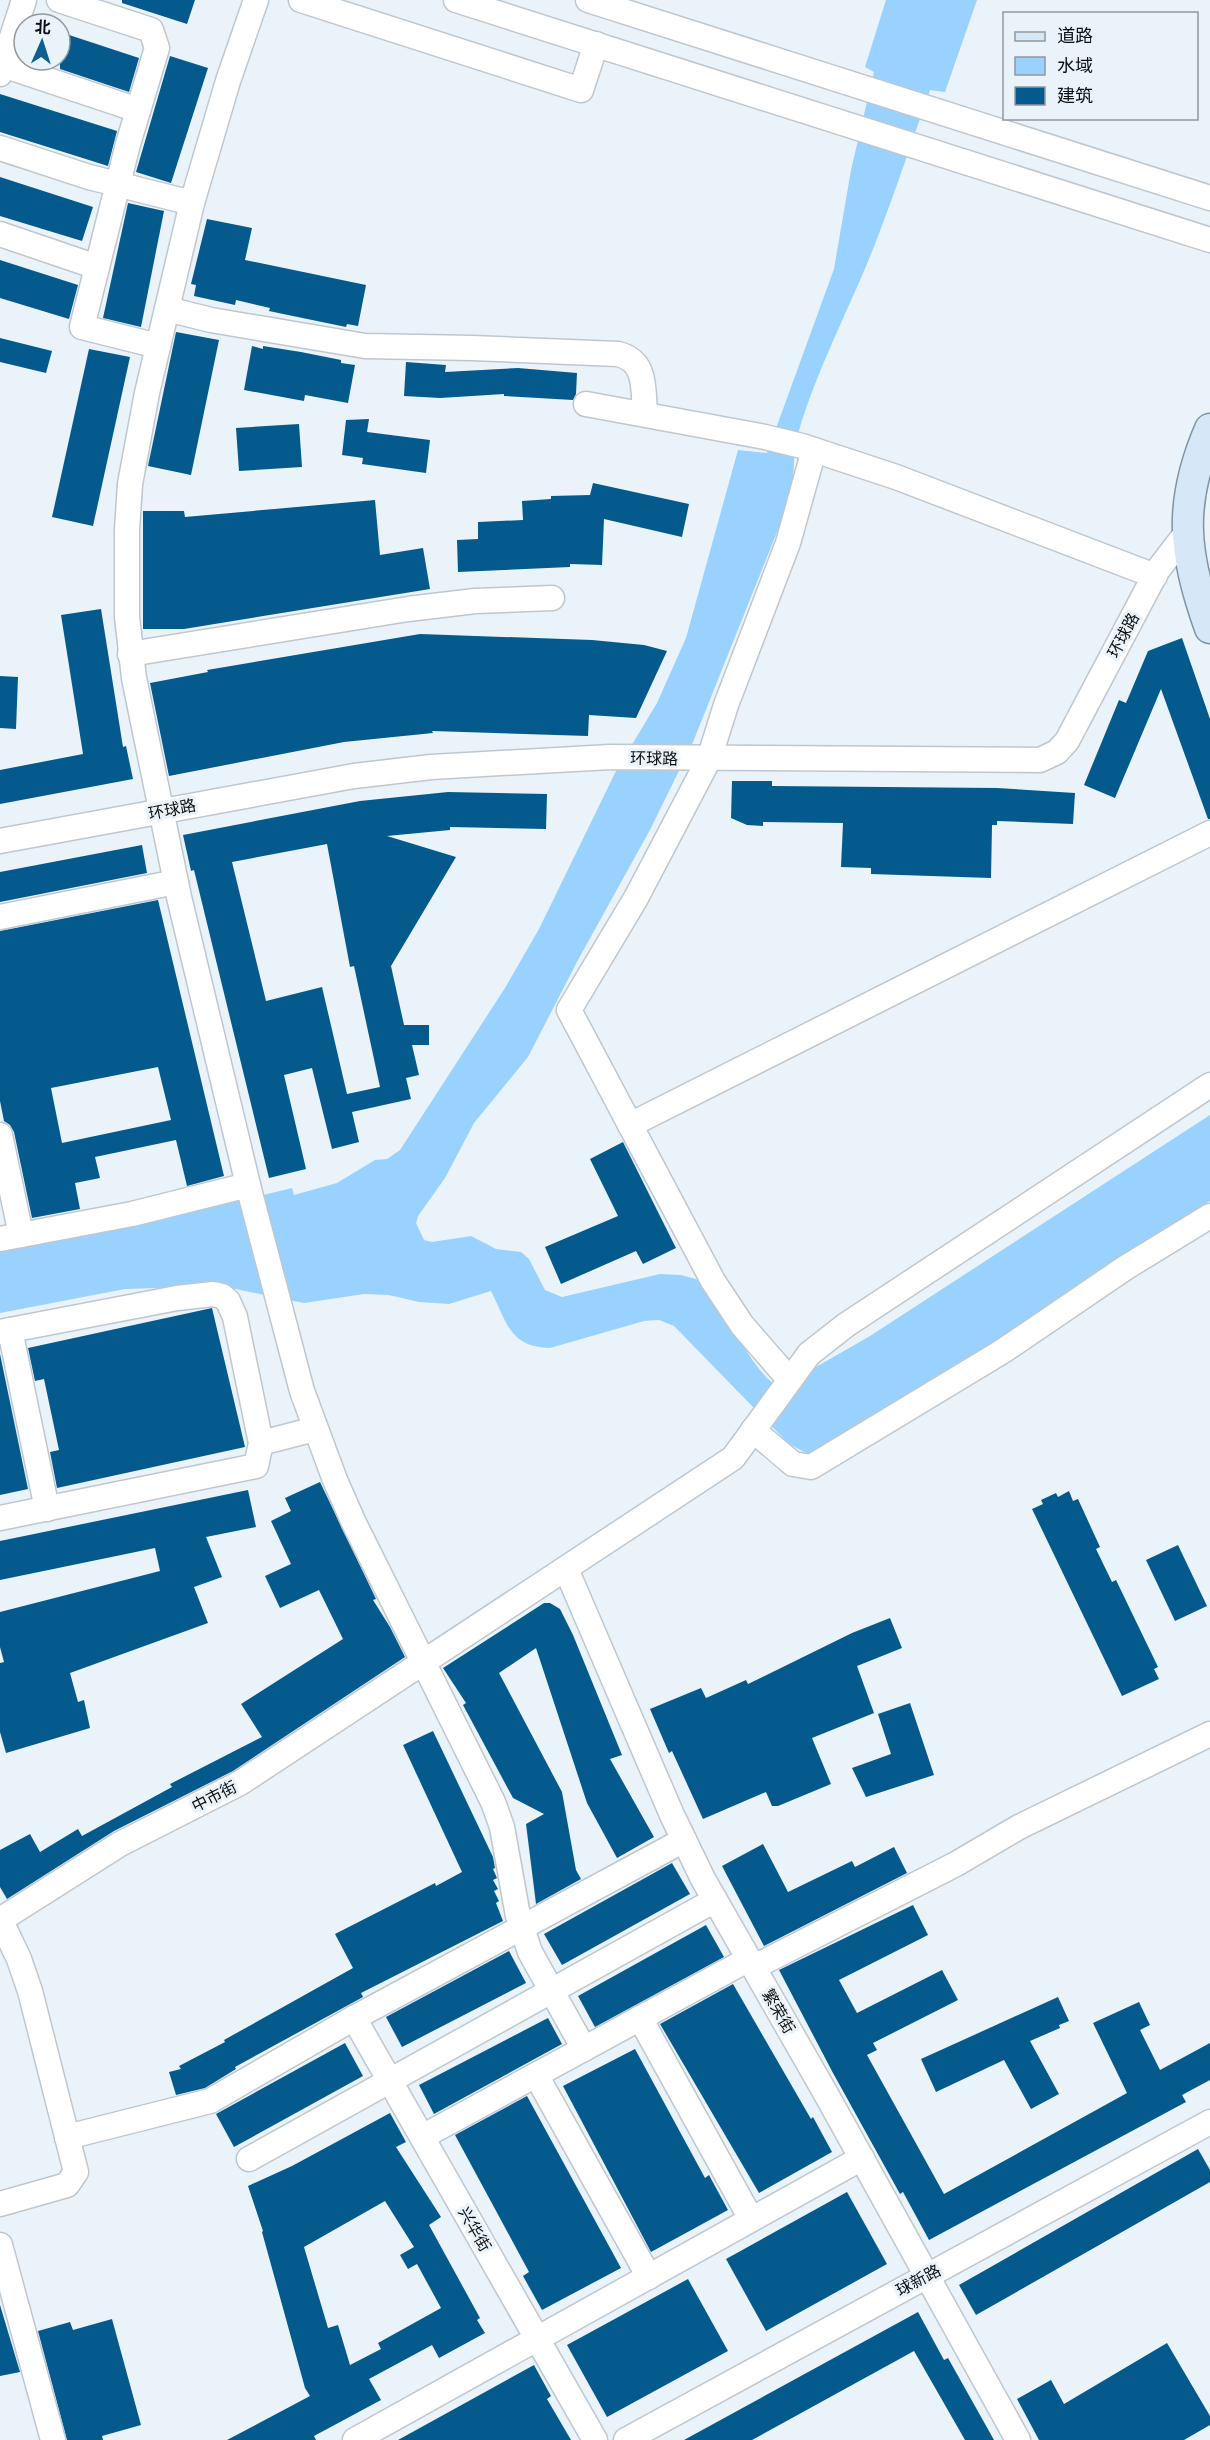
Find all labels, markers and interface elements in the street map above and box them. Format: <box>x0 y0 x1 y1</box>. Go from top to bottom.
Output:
north arrow <box>12 12 72 72</box>
legend <box>1003 12 1198 120</box>
text: 北 <box>34 16 51 38</box>
text: 道路 <box>1057 23 1093 47</box>
text: 水域 <box>1057 53 1093 77</box>
text: 建筑 <box>1057 83 1093 107</box>
street label: 环球路 <box>1102 609 1144 661</box>
street label: 环球路 <box>630 747 678 769</box>
street label: 环球路 <box>146 794 198 824</box>
street label: 中市街 <box>188 1775 240 1817</box>
street label: 繁荣街 <box>757 1985 801 2037</box>
street label: 兴华街 <box>453 2203 497 2255</box>
street label: 球新路 <box>892 2259 944 2301</box>

